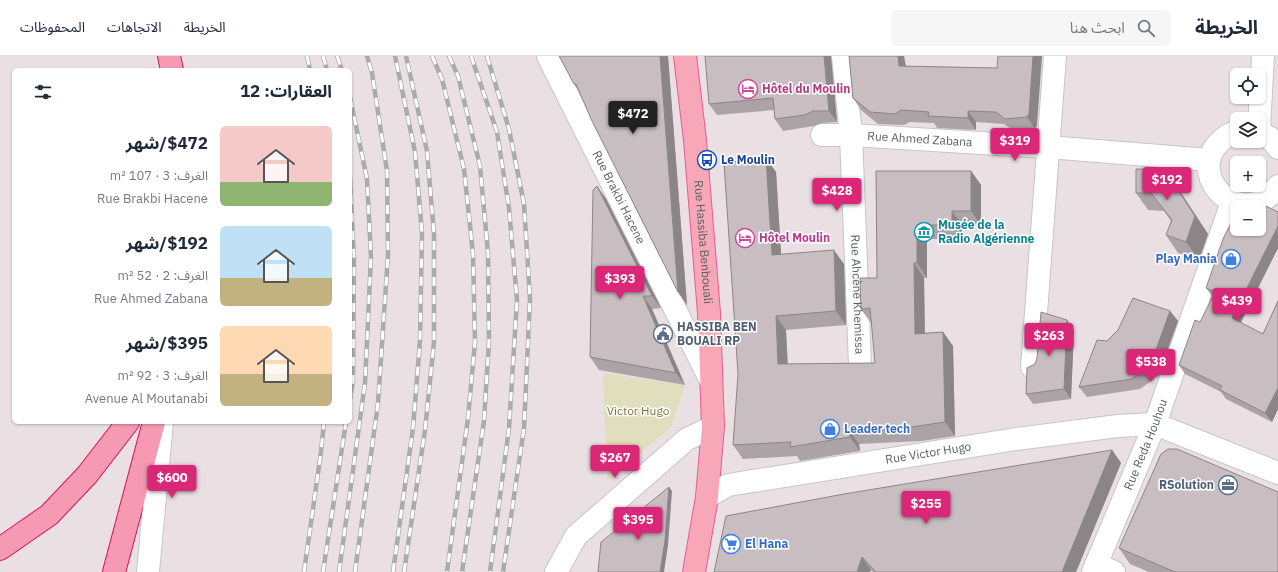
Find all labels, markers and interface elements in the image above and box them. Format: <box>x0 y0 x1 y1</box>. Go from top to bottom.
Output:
search box <box>891 10 1171 46</box>
text: الخريطة <box>1195 15 1258 39</box>
icon: search <box>1135 17 1157 39</box>
text: المحفوظات <box>20 18 85 36</box>
text: الاتجاهات <box>107 18 162 36</box>
text: الخريطة <box>184 18 226 36</box>
text: ابحث هنا <box>1070 18 1125 37</box>
map controls <box>1230 68 1266 236</box>
button: locate <box>1230 68 1266 104</box>
hotel icon: Hôtel du Moulin <box>737 78 759 100</box>
text: العقارات: 12 <box>240 80 332 102</box>
icon: filters <box>32 81 54 103</box>
place label: Hôtel du Moulin <box>762 81 850 96</box>
pin: $472 <box>609 101 657 135</box>
text: $472 <box>617 105 649 122</box>
button: layers <box>1230 112 1266 148</box>
street label: Rue Ahmed Zabana <box>867 128 974 149</box>
pin: $319 <box>991 128 1039 162</box>
text: $472/شهر <box>126 132 208 154</box>
text: $319 <box>999 132 1031 149</box>
icon: home <box>252 142 300 190</box>
street label: Rue Brakbi Hacene <box>590 148 649 247</box>
bus stop icon: Le Moulin <box>696 149 718 171</box>
place label: Le Moulin <box>721 152 775 167</box>
button: + <box>1230 156 1266 192</box>
text: الغرف: 3 · 107 m² <box>110 167 208 184</box>
pin: $192 <box>1143 167 1191 201</box>
text: $192 <box>1151 171 1183 188</box>
pin: $428 <box>813 178 861 212</box>
street label: Rue Hassiba Benbouali <box>691 180 716 305</box>
text: $428 <box>821 182 853 199</box>
text: Rue Brakbi Hacene <box>97 190 208 207</box>
button: − <box>1230 200 1266 236</box>
place label: Musée de la Radio Algérienne <box>938 217 1035 246</box>
museum icon: Musée de la Radio Algérienne <box>913 221 935 243</box>
hotel icon: Hôtel Moulin <box>734 227 756 249</box>
place label: Hôtel Moulin <box>759 230 830 245</box>
text: $192/شهر <box>126 232 208 254</box>
street label: Rue Ahcène Khemissa <box>848 234 868 355</box>
icon: home <box>252 242 300 290</box>
shop icon: Play Mania <box>1220 248 1242 270</box>
place label: Play Mania <box>1155 251 1217 266</box>
pin: $393 <box>596 266 644 300</box>
text: الغرف: 2 · 52 m² <box>118 267 208 284</box>
text: $393 <box>604 270 636 287</box>
pin: $439 <box>1213 288 1261 322</box>
text: Rue Ahmed Zabana <box>94 290 208 307</box>
text: $439 <box>1221 292 1253 309</box>
place label: HASSIBA BEN BOUALI RP <box>677 319 757 348</box>
public building icon: HASSIBA BEN BOUALI RP <box>652 323 674 345</box>
pin: $263 <box>1025 323 1073 357</box>
text: $263 <box>1033 327 1065 344</box>
text: $395/شهر <box>126 332 208 354</box>
icon: home <box>252 342 300 390</box>
pin: $538 <box>1127 349 1175 383</box>
text: $538 <box>1135 353 1167 370</box>
text: الغرف: 3 · 92 m² <box>118 367 208 384</box>
text: Avenue Al Moutanabi <box>85 390 208 407</box>
street label: Rue Reda Houhou <box>1120 397 1170 492</box>
park label: Victor Hugo <box>607 403 670 418</box>
shop icon: Leader tech <box>819 418 841 440</box>
place label: Leader tech <box>844 421 910 436</box>
street label: Rue Victor Hugo <box>884 438 972 467</box>
pin: $267 <box>591 445 639 479</box>
text: $267 <box>599 449 631 466</box>
pin: $600 <box>148 465 196 499</box>
text: $600 <box>156 469 188 486</box>
office icon: RSolution <box>1217 474 1239 496</box>
place label: RSolution <box>1159 477 1214 492</box>
pin: $255 <box>902 491 950 525</box>
text: $255 <box>910 495 942 512</box>
pin: $395 <box>614 507 662 541</box>
text: $395 <box>622 511 654 528</box>
supermarket icon: El Hana <box>720 533 742 555</box>
place label: El Hana <box>745 536 788 551</box>

